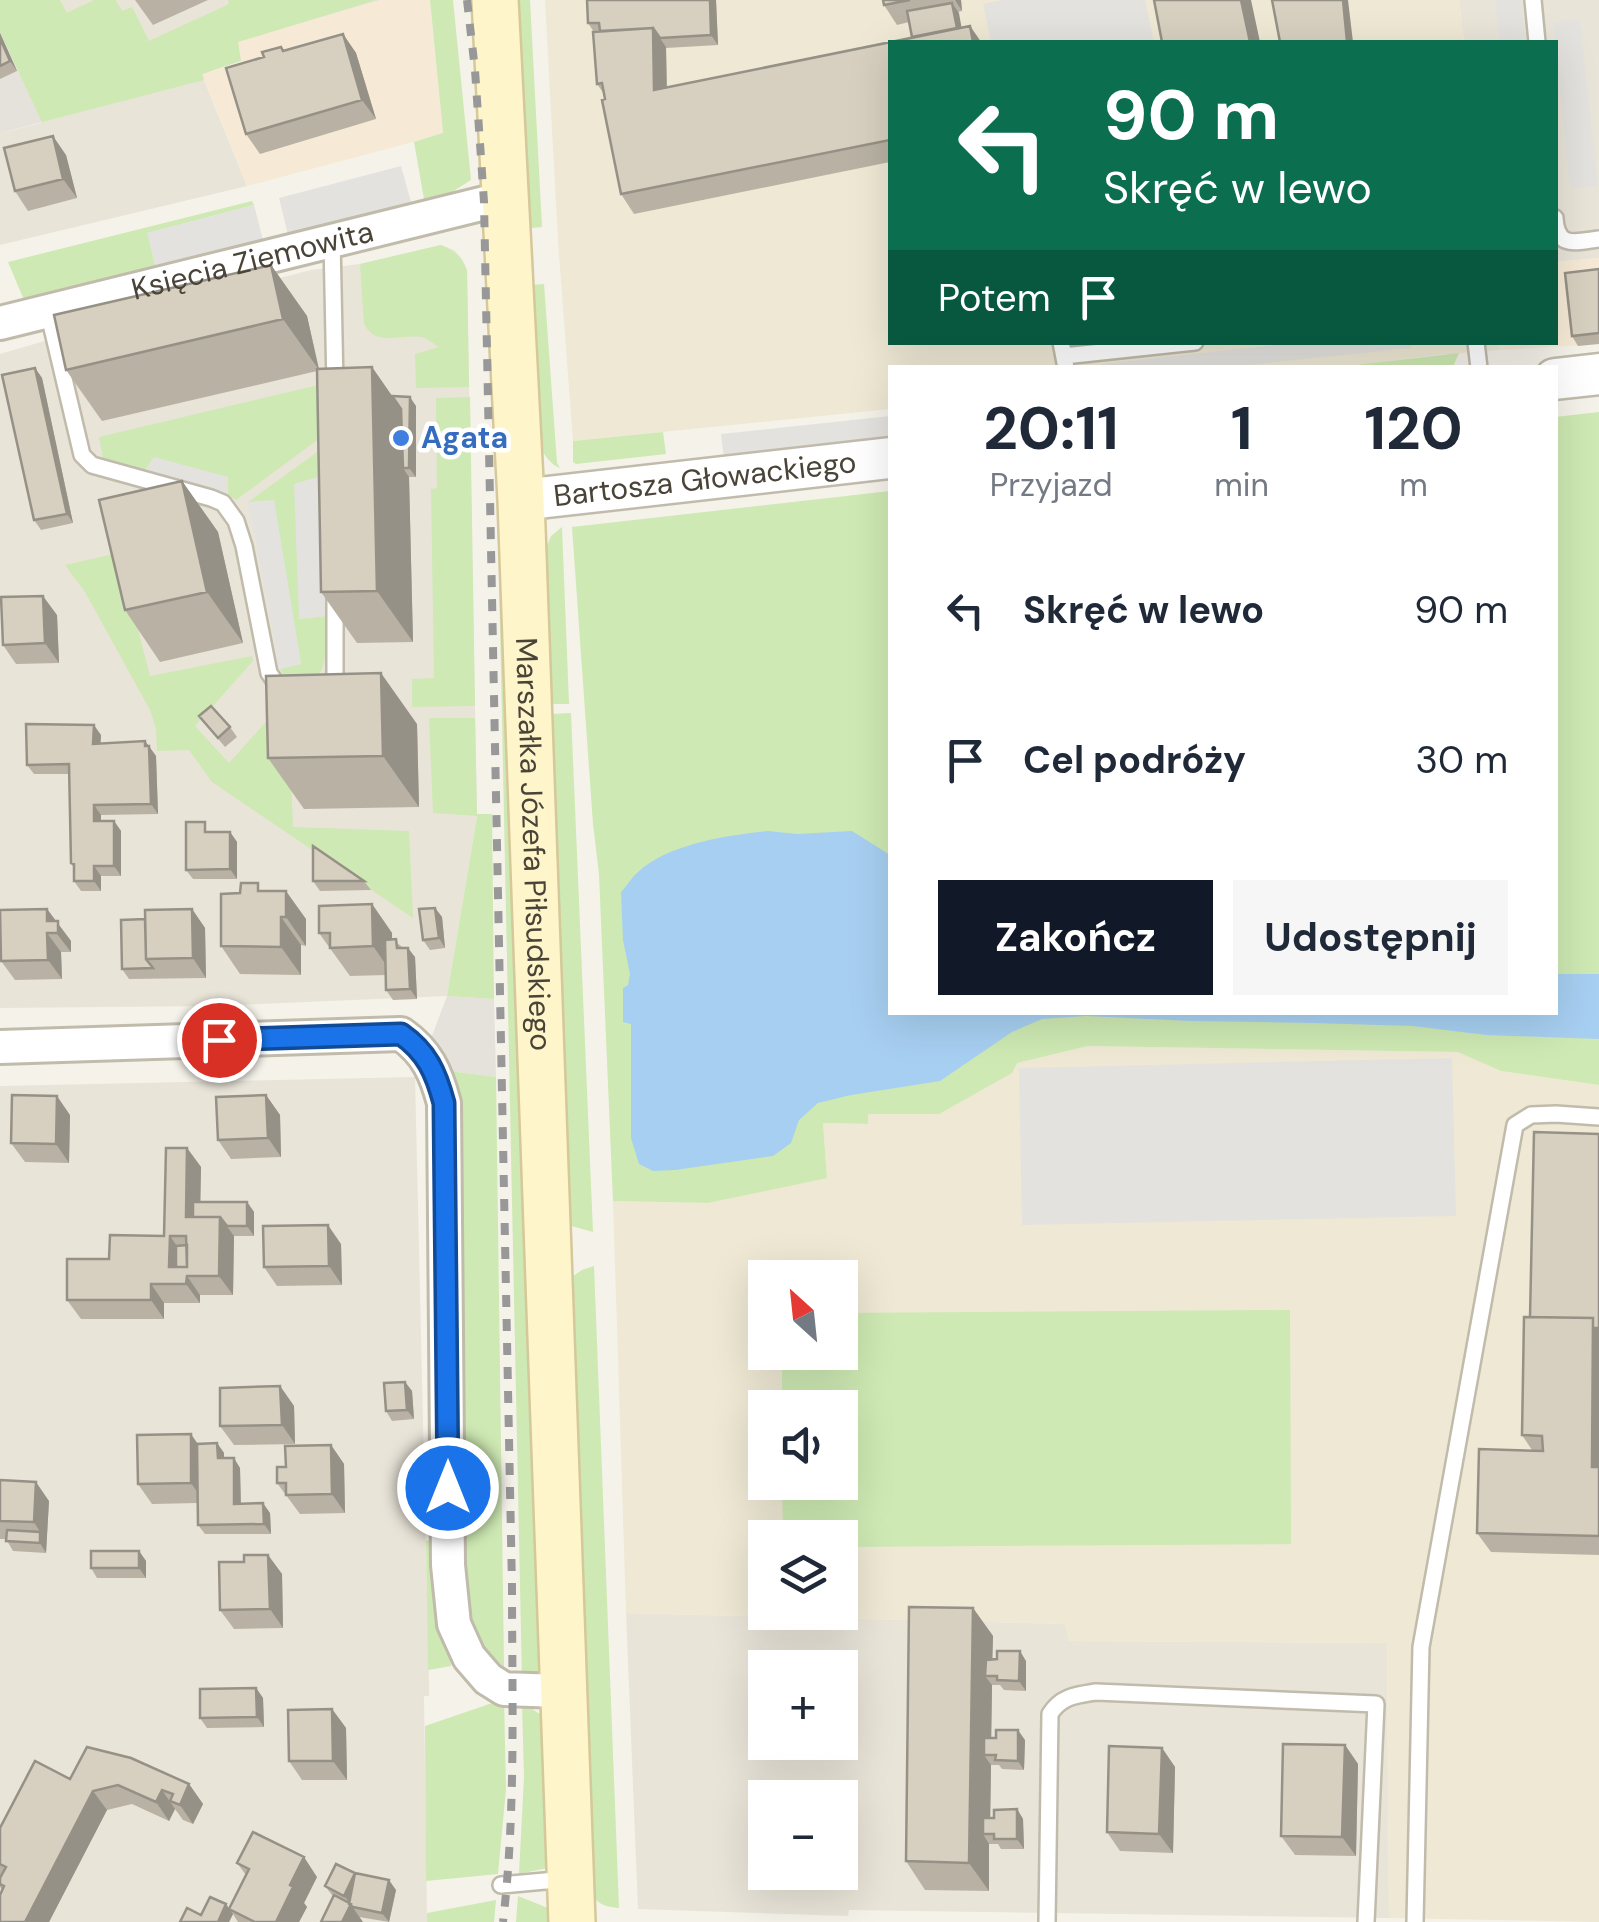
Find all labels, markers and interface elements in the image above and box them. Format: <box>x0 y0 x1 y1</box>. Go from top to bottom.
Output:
text: 90 m <box>1103 70 1279 161</box>
icon: left <box>938 80 1068 210</box>
text: Skręć w lewo <box>1103 158 1372 217</box>
street label: Księcia Ziemowita <box>127 211 377 309</box>
icon: arrive <box>1071 270 1126 325</box>
text: Potem <box>938 273 1051 323</box>
text: 20:11 <box>983 389 1119 468</box>
text: 1 <box>1231 389 1252 468</box>
text: 120 <box>1364 389 1463 468</box>
place label: Agata <box>421 418 508 457</box>
marker: Agata <box>390 427 412 449</box>
street label: Bartosza Głowackiego <box>551 442 858 515</box>
text: Przyjazd <box>990 464 1113 506</box>
text: min <box>1214 464 1269 506</box>
text: m <box>1399 464 1428 506</box>
icon: left <box>938 583 993 638</box>
text: Skręć w lewo <box>1023 585 1264 635</box>
text: 90 m <box>1414 585 1508 635</box>
street label: Marszałka Józefa Piłsudskiego <box>507 637 561 1052</box>
icon: arrive <box>938 733 993 788</box>
text: Cel podróży <box>1023 735 1246 785</box>
text: 30 m <box>1416 735 1508 785</box>
button: Zakończ <box>938 880 1213 995</box>
button: Udostępnij <box>1233 880 1508 995</box>
pin <box>177 998 262 1083</box>
icon: arrive <box>192 1013 247 1068</box>
north arrow <box>748 1260 858 1370</box>
map controls <box>748 1260 858 1890</box>
button: sound <box>748 1390 858 1500</box>
position arrow <box>396 1436 500 1540</box>
button: layers <box>748 1520 858 1630</box>
button: + <box>748 1650 858 1760</box>
button: − <box>748 1780 858 1890</box>

